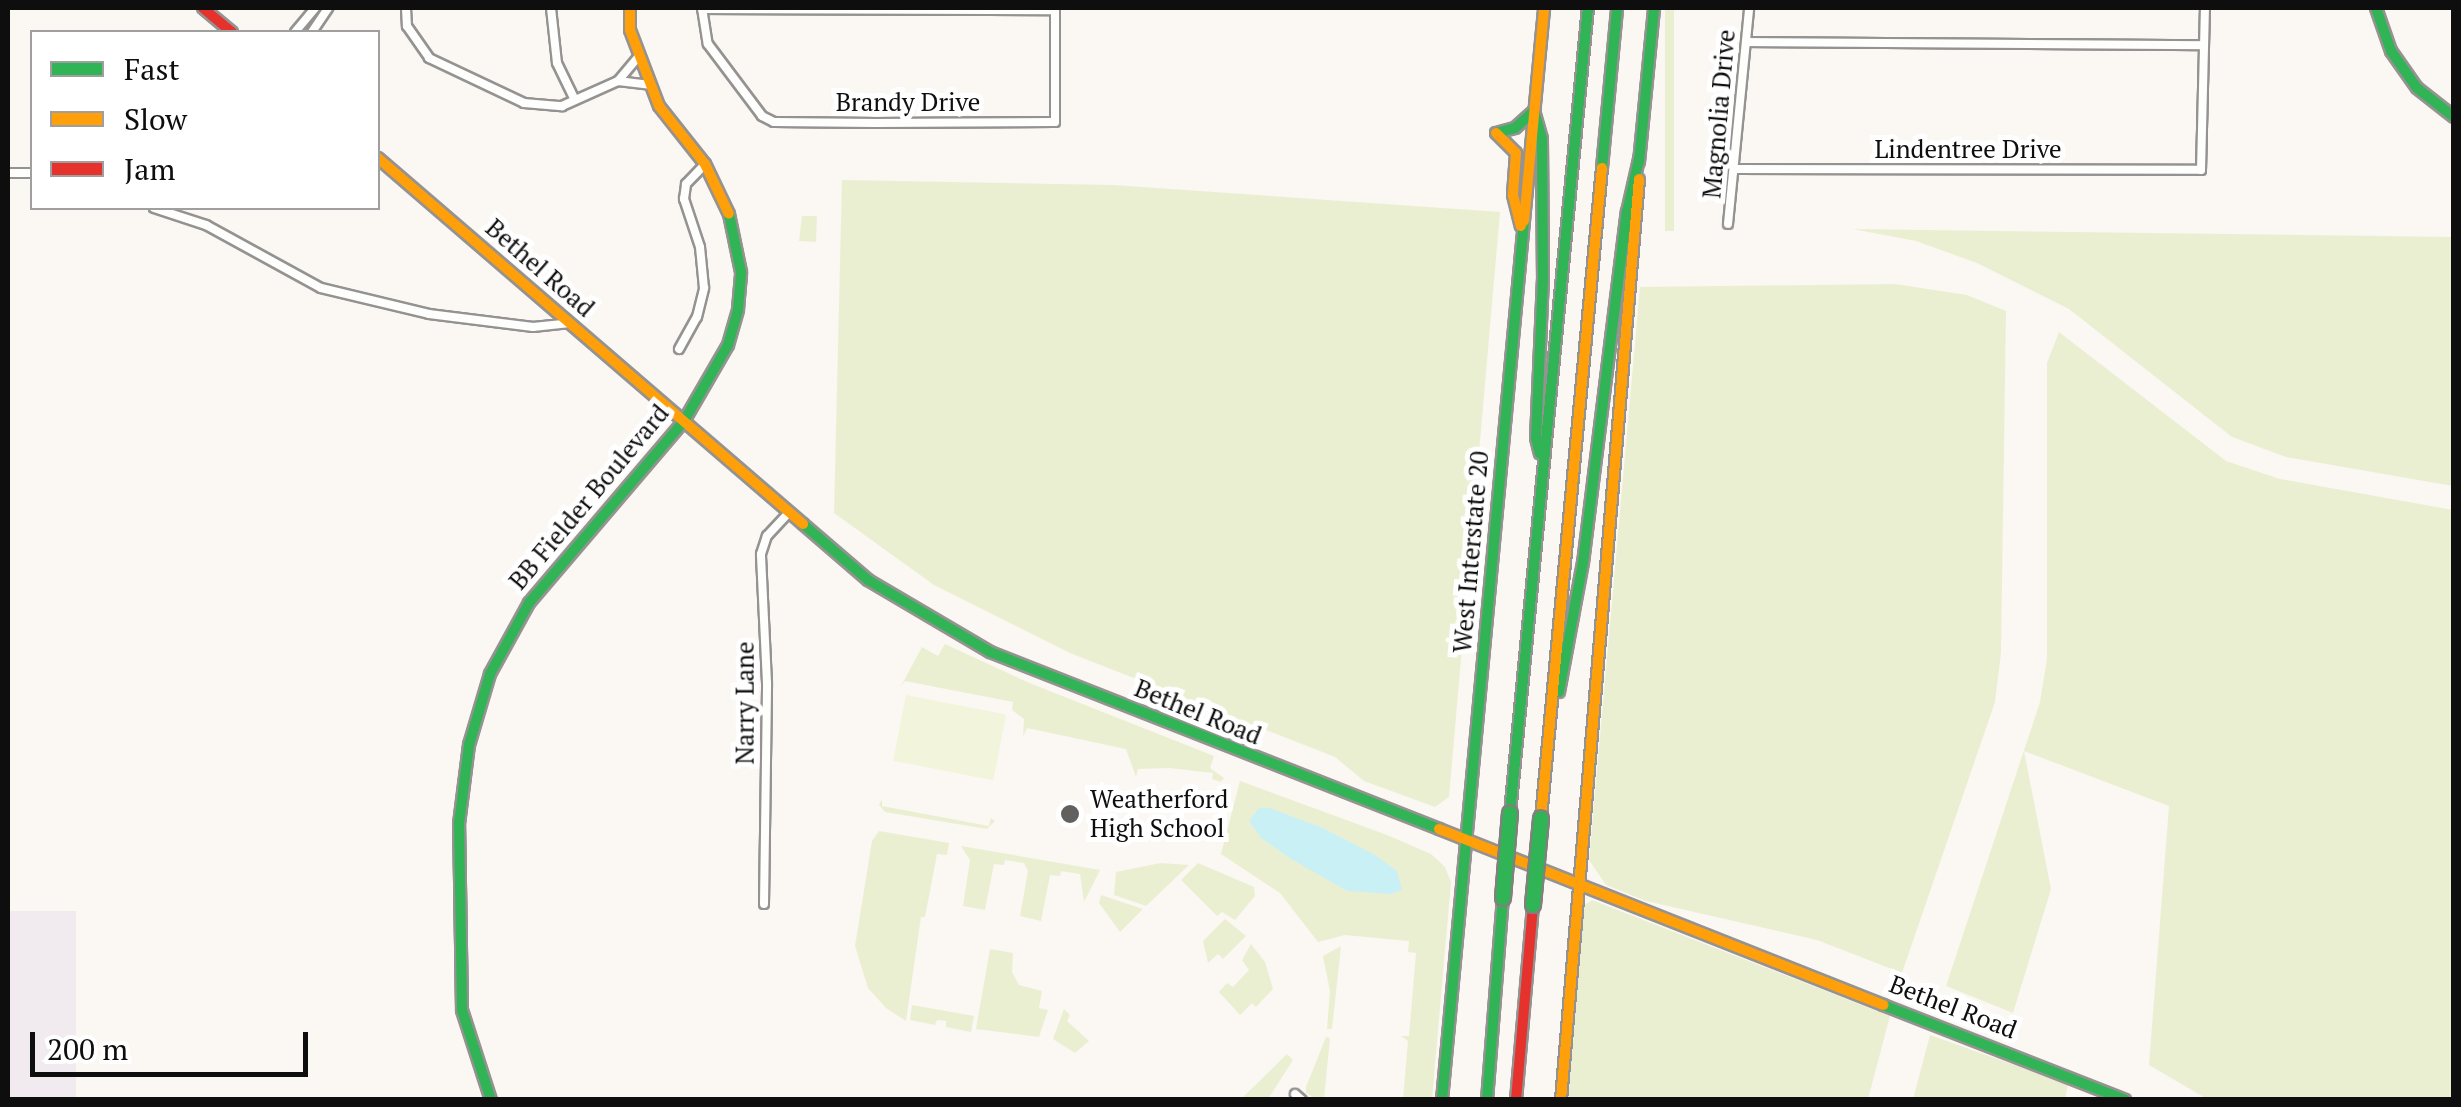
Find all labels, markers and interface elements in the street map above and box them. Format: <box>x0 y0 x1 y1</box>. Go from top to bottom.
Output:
street label: Magnolia Drive <box>1697 28 1741 200</box>
legend <box>30 30 380 210</box>
text: Fast <box>124 49 180 89</box>
street label: Brandy Drive <box>836 87 980 117</box>
text: Slow <box>124 99 187 139</box>
street label: Lindentree Drive <box>1874 134 2062 164</box>
text: Jam <box>124 149 175 189</box>
street label: Bethel Road <box>480 213 600 323</box>
street label: BB Fielder Boulevard <box>503 398 675 596</box>
street label: West Interstate 20 <box>1447 450 1495 654</box>
street label: Narry Lane <box>730 641 760 765</box>
street label: Bethel Road <box>1130 673 1266 751</box>
place label: Weatherford High School <box>1090 785 1228 844</box>
marker: Weatherford High School <box>1059 803 1081 825</box>
street label: Bethel Road <box>1885 969 2021 1045</box>
scale bar <box>35 1012 312 1074</box>
text: 200 m <box>47 1029 128 1069</box>

